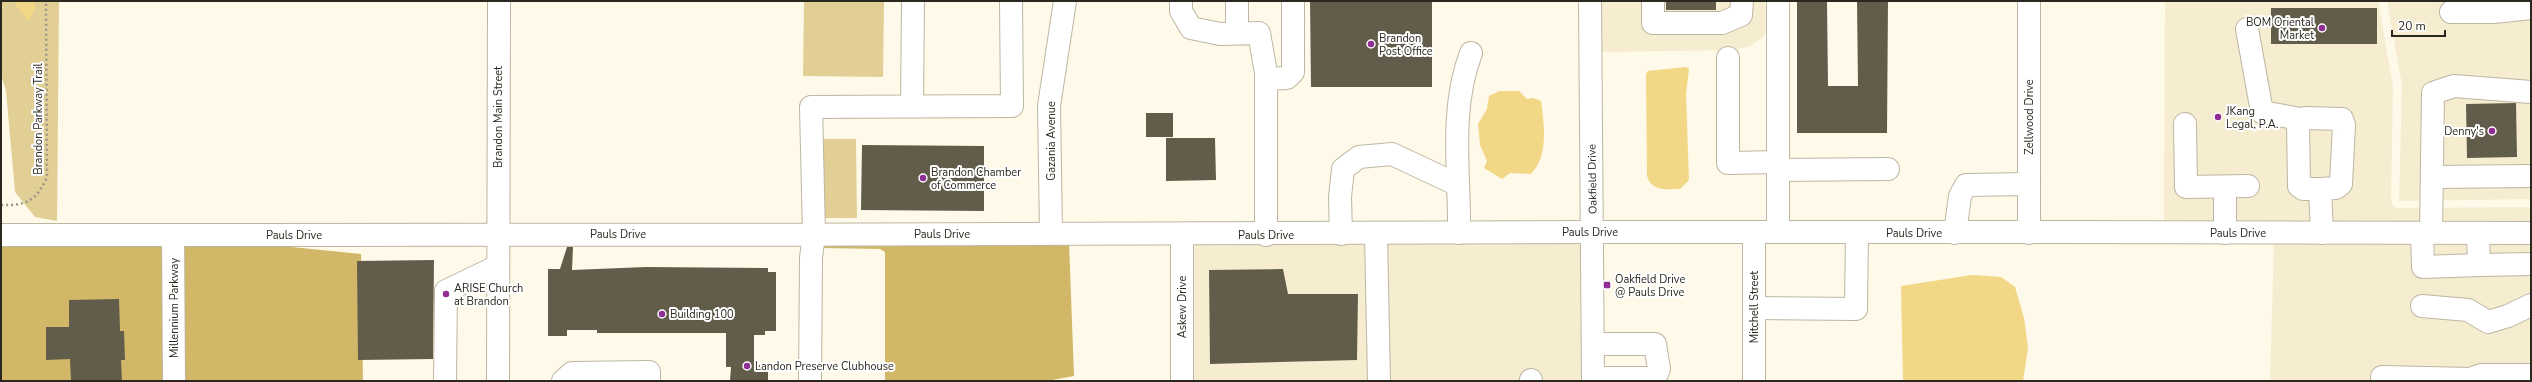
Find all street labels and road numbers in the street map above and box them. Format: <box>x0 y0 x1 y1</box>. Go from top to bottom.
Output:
street label: Brandon Parkway Trail <box>31 63 46 175</box>
street label: Brandon Main Street <box>491 66 506 168</box>
street label: Zellwood Drive <box>2022 79 2037 155</box>
street label: Gazania Avenue <box>1044 101 1059 181</box>
street label: Oakfield Drive <box>1584 144 1601 214</box>
street label: Pauls Drive <box>1562 225 1618 240</box>
street label: Pauls Drive <box>1886 226 1942 241</box>
street label: Pauls Drive <box>2210 226 2266 241</box>
street label: Pauls Drive <box>590 227 646 242</box>
street label: Pauls Drive <box>914 227 970 242</box>
street label: Pauls Drive <box>266 228 322 243</box>
street label: Pauls Drive <box>1238 228 1294 243</box>
street label: Millennium Parkway <box>167 258 182 358</box>
street label: Mitchell Street <box>1747 271 1762 343</box>
street label: Askew Drive <box>1175 276 1190 338</box>

